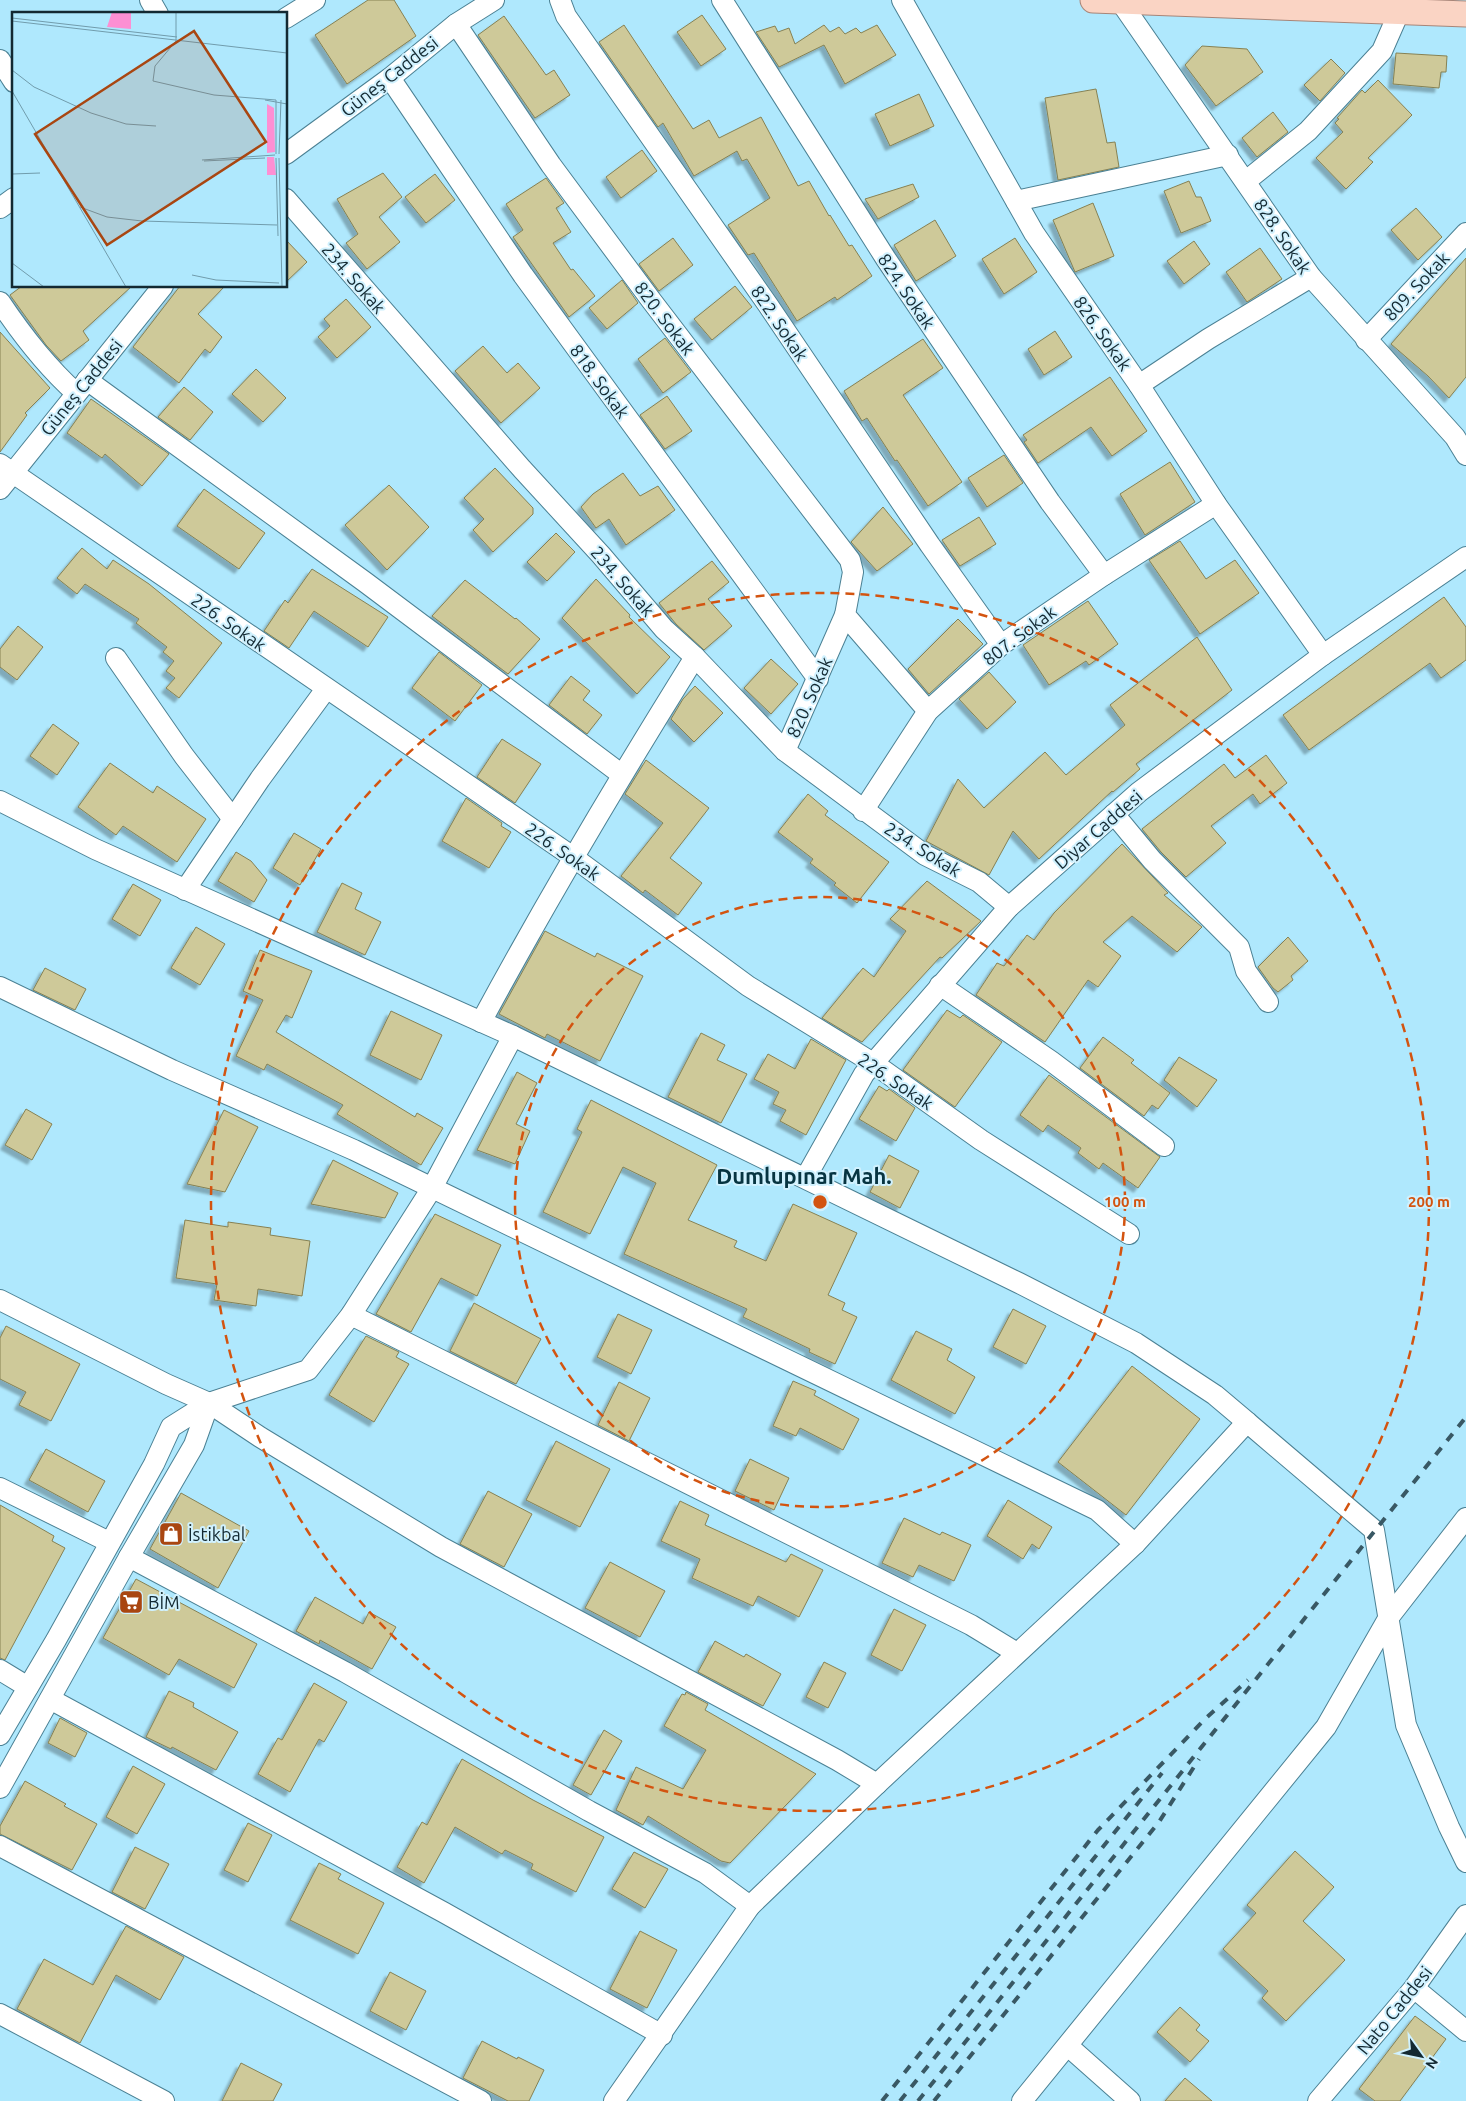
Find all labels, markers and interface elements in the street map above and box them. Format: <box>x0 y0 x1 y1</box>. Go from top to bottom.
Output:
inset map <box>12 12 288 288</box>
street label: Güneş Caddesi <box>336 32 442 120</box>
street label: 828. Sokak <box>1251 195 1315 277</box>
street label: 234. Sokak <box>318 239 390 317</box>
street label: 809. Sokak <box>1379 248 1453 324</box>
street label: 824. Sokak <box>875 250 939 332</box>
street label: 820. Sokak <box>631 277 699 359</box>
street label: 822. Sokak <box>748 282 812 364</box>
street label: 826. Sokak <box>1070 292 1136 374</box>
street label: Güneş Caddesi <box>36 335 126 439</box>
street label: 818. Sokak <box>567 340 633 422</box>
street label: 234. Sokak <box>587 542 659 620</box>
street label: 226. Sokak <box>188 589 270 655</box>
street label: 807. Sokak <box>978 601 1060 669</box>
street label: 820. Sokak <box>782 653 836 741</box>
street label: Diyar Caddesi <box>1050 786 1146 872</box>
street label: 226. Sokak <box>522 818 604 884</box>
street label: 234. Sokak <box>881 818 965 880</box>
street label: 226. Sokak <box>855 1049 937 1113</box>
district label: Dumlupınar Mah. <box>716 1163 892 1188</box>
centre of rings <box>811 1193 829 1211</box>
text: 100 m <box>1104 1193 1146 1210</box>
text: 200 m <box>1408 1193 1450 1210</box>
shop icon: İstikbal <box>158 1521 184 1547</box>
place label: İstikbal <box>188 1524 246 1544</box>
supermarket icon: BİM <box>118 1589 144 1615</box>
place label: BİM <box>148 1592 180 1612</box>
street label: Nato Caddesi <box>1352 1962 1436 2058</box>
north arrow <box>1396 2031 1446 2081</box>
text: N <box>1422 2054 1441 2072</box>

